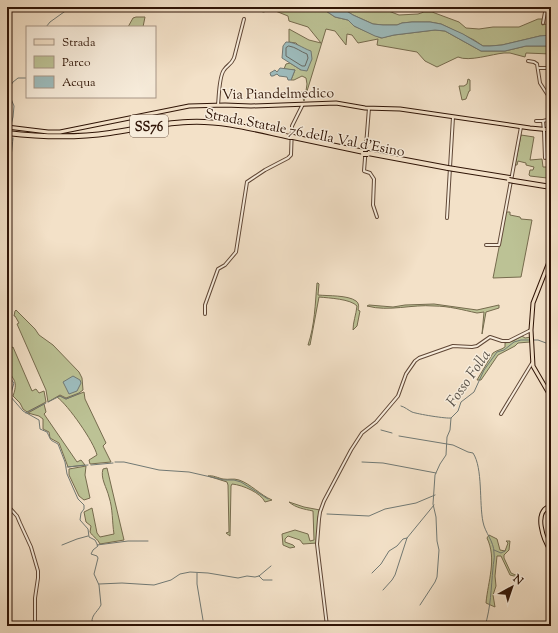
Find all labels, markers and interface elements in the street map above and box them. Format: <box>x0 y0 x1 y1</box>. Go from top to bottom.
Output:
legend <box>26 26 156 98</box>
text: Strada <box>62 34 96 52</box>
text: Parco <box>62 54 91 72</box>
text: Acqua <box>62 74 96 92</box>
street label: Via Piandelmedico <box>222 84 335 106</box>
street label: Strada Statale 76 della Val d'Esino <box>203 105 407 163</box>
road number: SS76 <box>130 115 168 137</box>
water label: Fosso Folla <box>442 346 497 412</box>
north arrow <box>492 567 532 607</box>
text: N <box>509 571 526 589</box>

